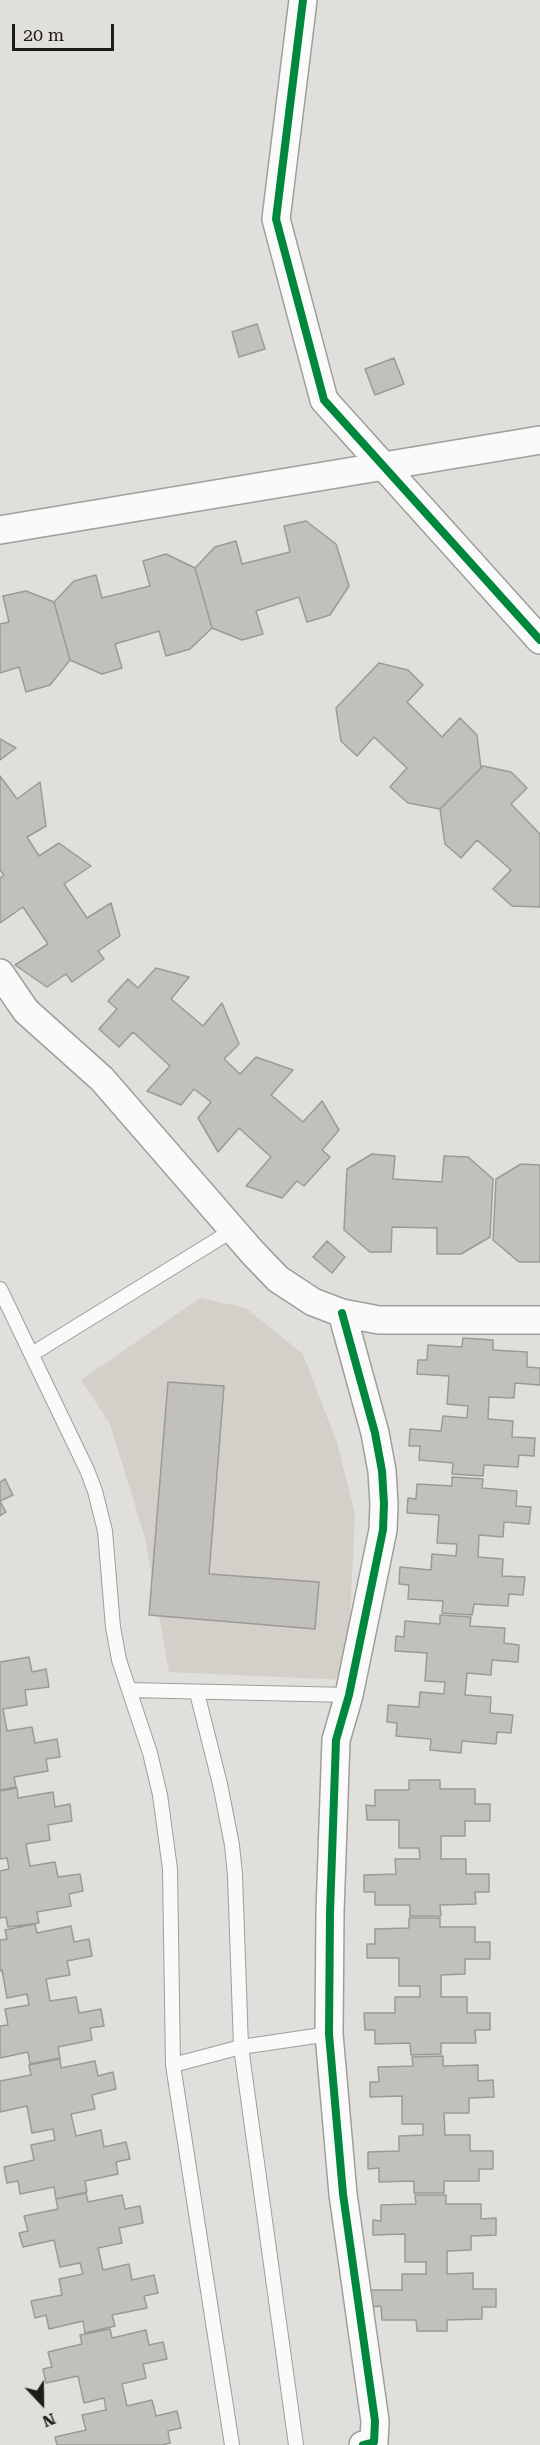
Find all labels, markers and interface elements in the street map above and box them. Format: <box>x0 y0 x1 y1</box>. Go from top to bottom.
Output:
scale bar <box>15 12 117 50</box>
text: 20 m <box>23 24 64 45</box>
north arrow <box>12 2373 72 2433</box>
text: N <box>40 2409 58 2431</box>

